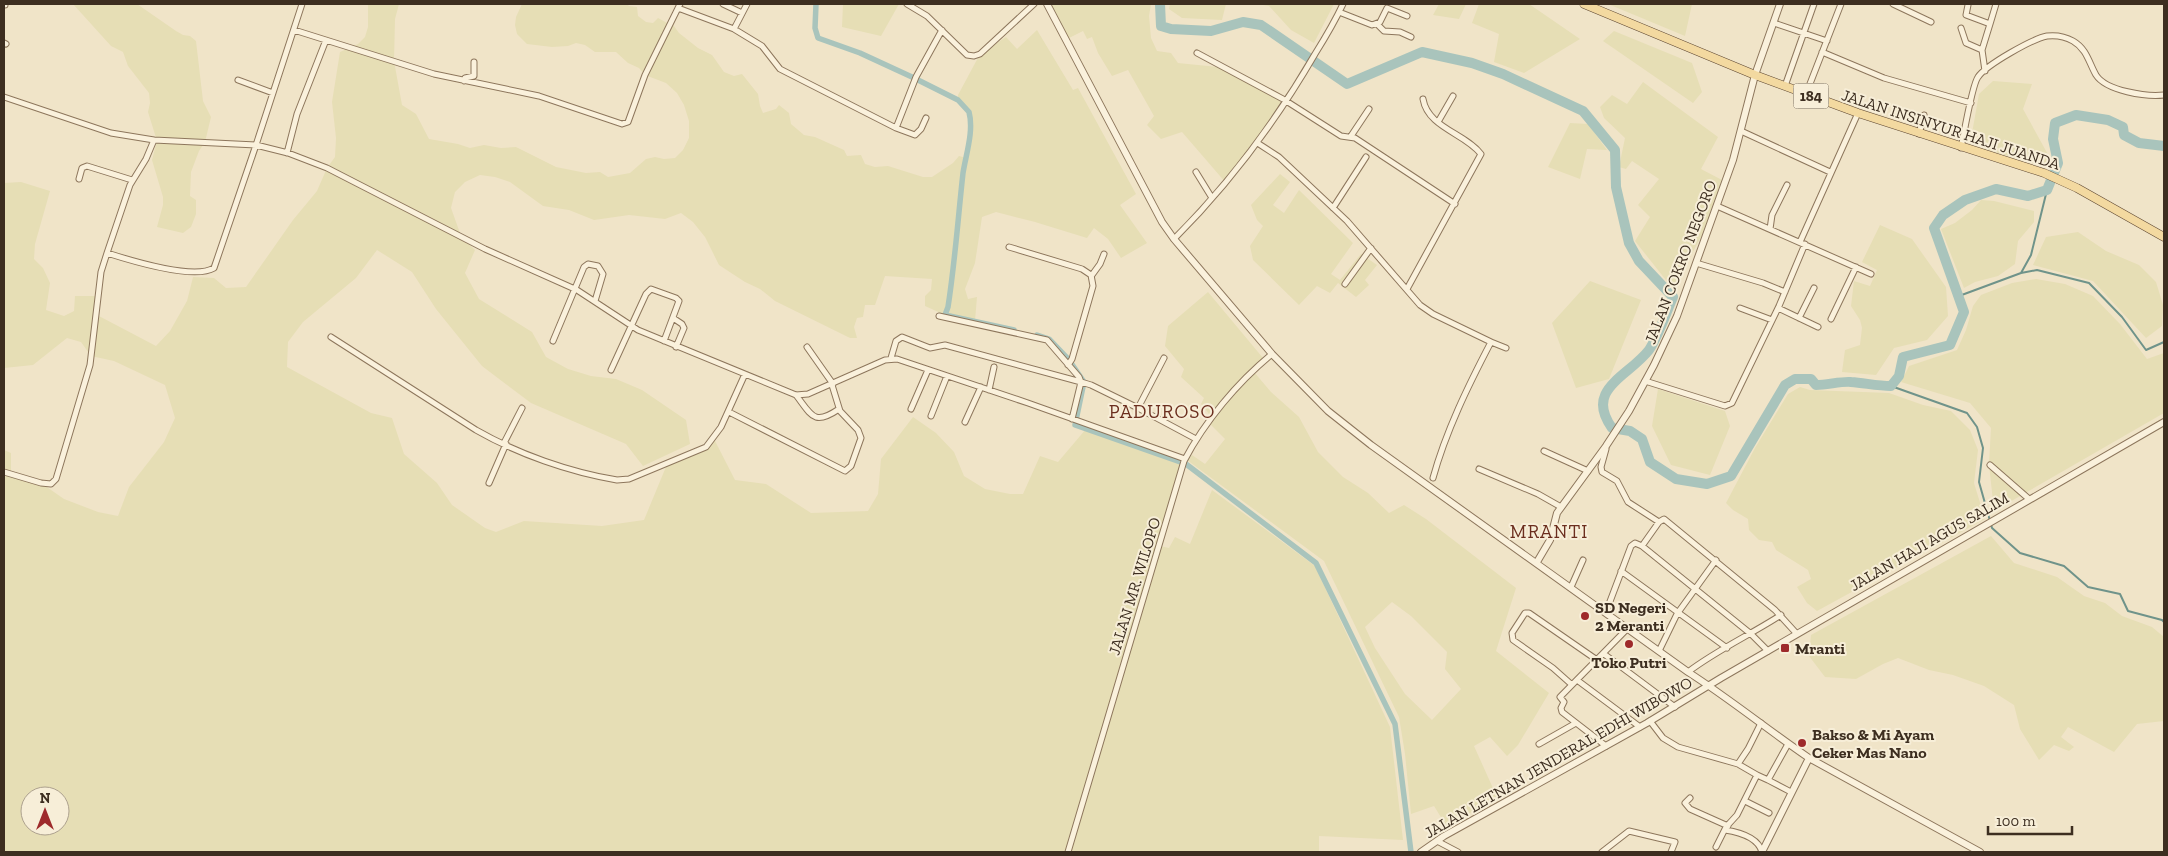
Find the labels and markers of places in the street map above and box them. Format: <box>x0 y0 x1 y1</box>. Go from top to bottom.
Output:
place label: SD Negeri 2 Meranti <box>1595 598 1666 635</box>
marker: SD Negeri 2 Meranti <box>1579 610 1591 622</box>
marker: Toko Putri <box>1623 638 1635 650</box>
place label: Mranti <box>1795 639 1845 658</box>
marker: Mranti <box>1779 642 1791 654</box>
place label: Toko Putri <box>1591 653 1667 672</box>
place label: Bakso & Mi Ayam Ceker Mas Nano <box>1812 725 1934 762</box>
marker: Bakso & Mi Ayam Ceker Mas Nano <box>1796 737 1808 749</box>

